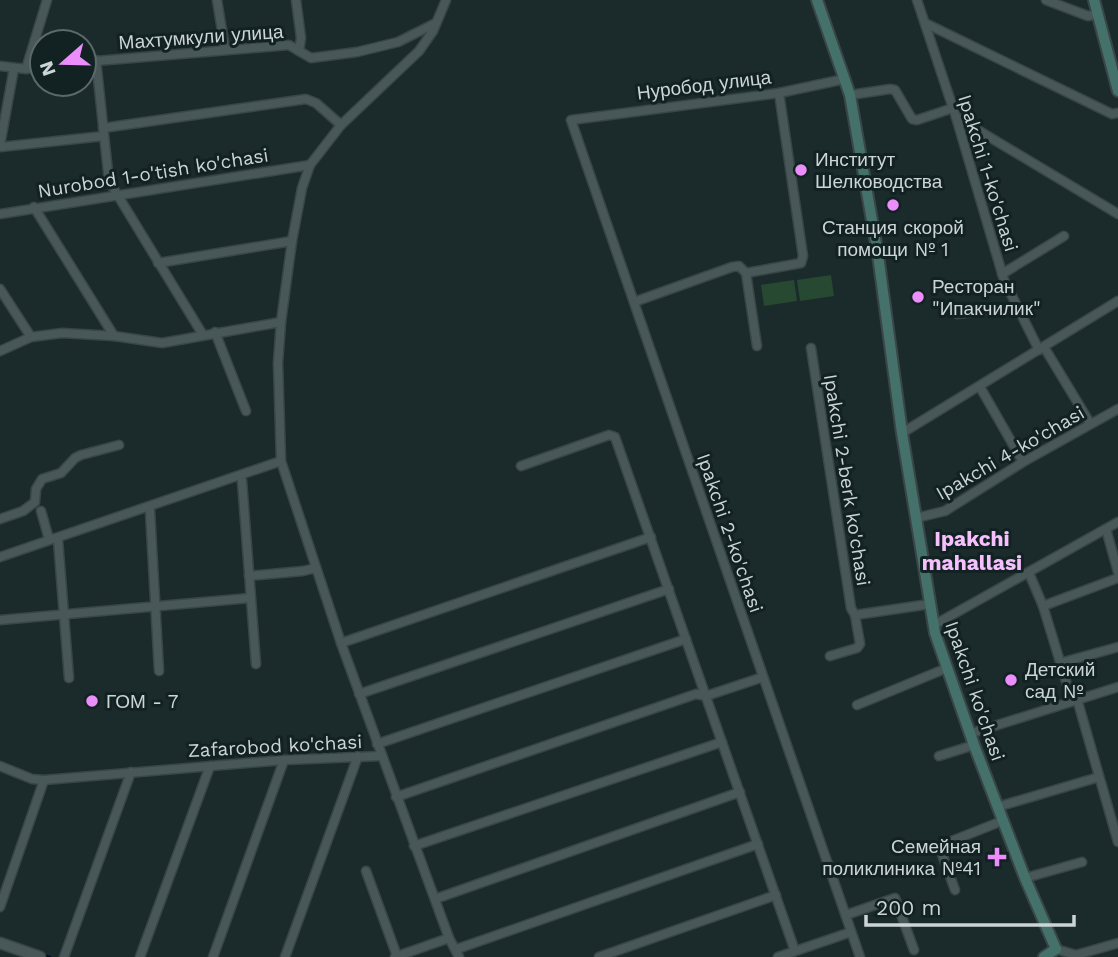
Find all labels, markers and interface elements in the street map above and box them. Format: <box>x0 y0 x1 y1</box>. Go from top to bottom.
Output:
street label: Махтумкули улица <box>118 20 285 54</box>
north arrow <box>28 28 98 98</box>
text: N <box>34 58 61 79</box>
street label: Нуробод улица <box>636 65 773 105</box>
street label: Ipakchi 1-ko'chasi <box>953 92 1023 254</box>
street label: Nurobod 1-o'tish ko'chasi <box>36 143 270 203</box>
place label: Институт Шелководства <box>815 148 943 193</box>
marker: Институт Шелководства <box>793 162 809 178</box>
marker: Станция скорой помощи № 1 <box>885 197 901 213</box>
place label: Станция скорой помощи № 1 <box>822 216 964 261</box>
place label: Ресторан "Ипакчилик" <box>932 275 1041 320</box>
marker: Ресторан "Ипакчилик" <box>910 289 926 305</box>
street label: Ipakchi 2-berk ko'chasi <box>819 372 875 588</box>
street label: Ipakchi 4-ko'chasi <box>932 401 1088 505</box>
street label: Ipakchi 2-ko'chasi <box>692 450 768 616</box>
district label: Ipakchi mahallasi <box>922 526 1022 575</box>
street label: Ipakchi ko'chasi <box>940 618 1010 764</box>
place label: Детский сад № <box>1025 658 1095 703</box>
marker: Детский сад № <box>1003 672 1019 688</box>
place label: ГОМ - 7 <box>106 690 178 713</box>
marker: ГОМ - 7 <box>84 693 100 709</box>
street label: Zafarobod ko'chasi <box>187 730 363 762</box>
place label: Семейная поликлиника №41 <box>822 835 981 880</box>
marker: Семейная поликлиника №41 <box>987 847 1007 867</box>
scale bar <box>866 884 1074 928</box>
text: 200 m <box>876 895 942 920</box>

